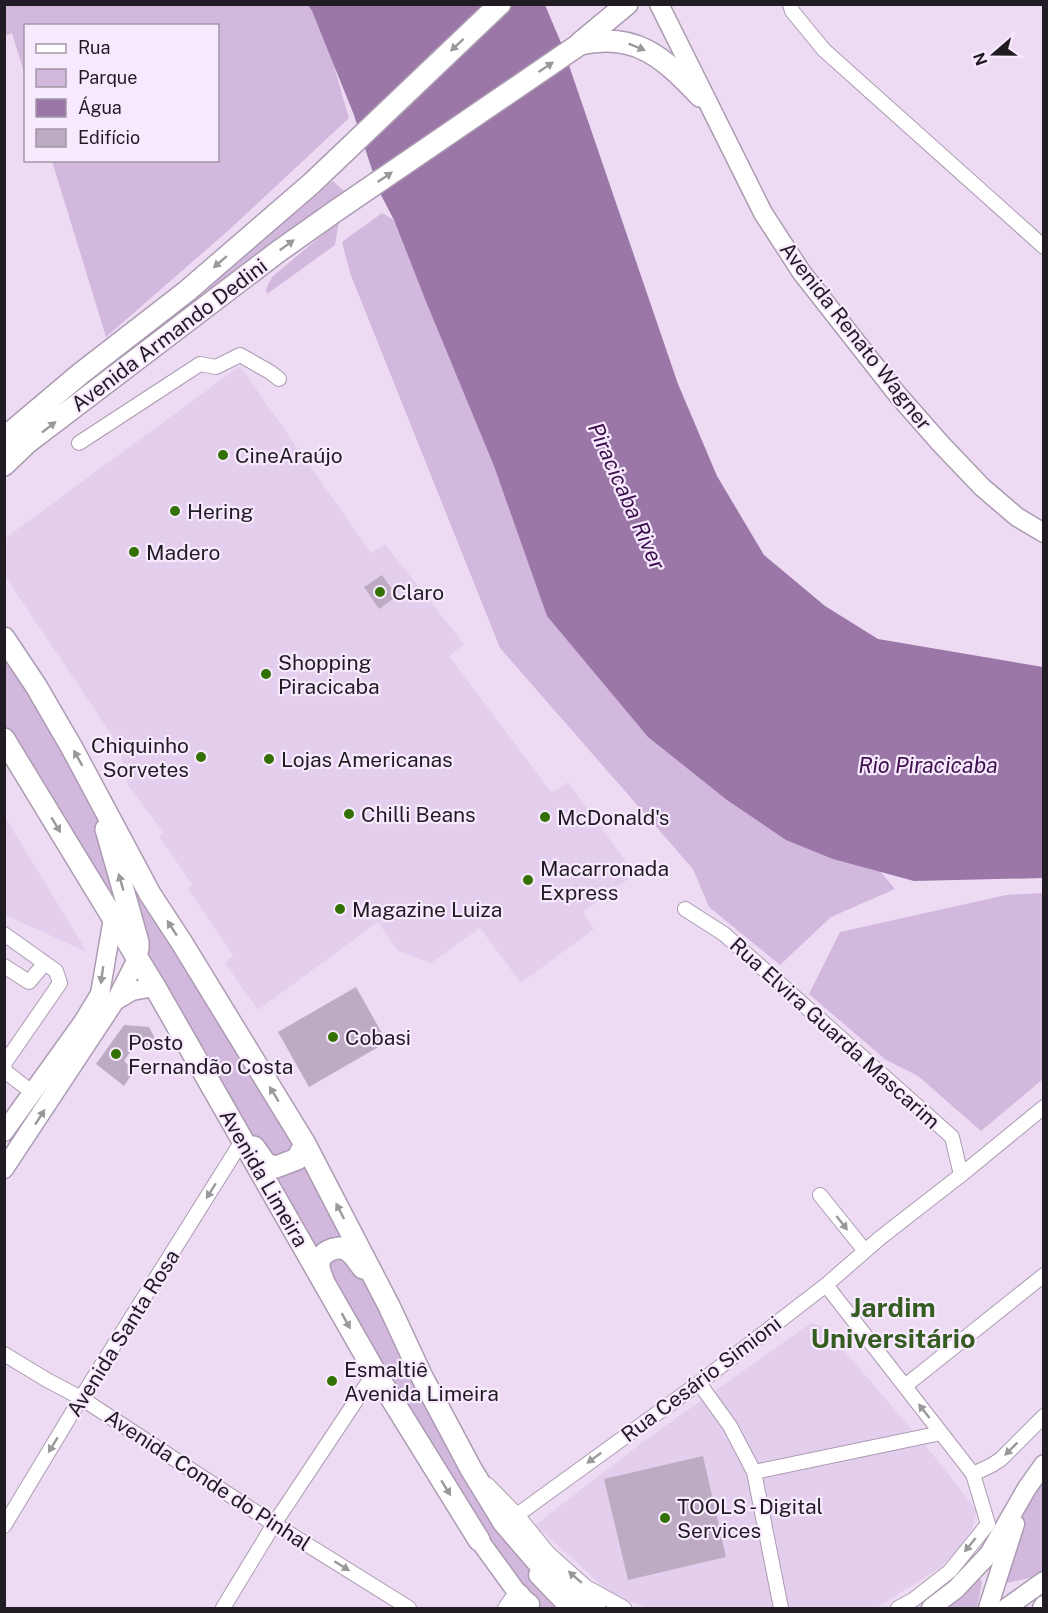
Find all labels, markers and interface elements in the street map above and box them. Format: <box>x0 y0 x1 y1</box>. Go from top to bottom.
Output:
legend <box>24 24 219 162</box>
north arrow <box>964 24 1024 84</box>
text: Rua <box>78 37 110 58</box>
one-way arrow <box>451 37 465 51</box>
one-way arrow <box>628 42 646 52</box>
text: N <box>969 50 991 68</box>
one-way arrow <box>538 62 554 73</box>
text: Parque <box>78 67 138 88</box>
text: Água <box>78 96 122 118</box>
text: Edifício <box>78 127 140 148</box>
one-way arrow <box>377 171 393 182</box>
street label: Avenida Renato Wagner <box>775 237 937 435</box>
one-way arrow <box>279 239 295 251</box>
street label: Avenida Armando Dedini <box>66 253 272 417</box>
one-way arrow <box>213 255 228 268</box>
water label: Piracicaba River <box>583 418 671 574</box>
one-way arrow <box>41 421 56 433</box>
place label: CineAraújo <box>235 443 343 468</box>
marker: CineAraújo <box>216 448 230 462</box>
place label: Hering <box>187 499 254 524</box>
marker: Hering <box>168 504 182 518</box>
place label: Madero <box>146 540 220 565</box>
marker: Madero <box>127 545 141 559</box>
place label: Claro <box>392 580 444 605</box>
marker: Claro <box>373 585 387 599</box>
place label: Shopping Piracicaba <box>278 650 380 699</box>
marker: Shopping Piracicaba <box>259 667 273 681</box>
place label: Chiquinho Sorvetes <box>91 733 189 782</box>
place label: Lojas Americanas <box>281 747 453 772</box>
one-way arrow <box>73 749 83 766</box>
marker: Chiquinho Sorvetes <box>194 750 208 764</box>
marker: Lojas Americanas <box>262 752 276 766</box>
water label: Rio Piracicaba <box>858 752 998 778</box>
place label: Chilli Beans <box>361 802 476 827</box>
place label: McDonald's <box>557 805 669 830</box>
marker: Chilli Beans <box>342 807 356 821</box>
marker: McDonald's <box>538 810 552 824</box>
one-way arrow <box>51 817 62 833</box>
place label: Macarronada Express <box>540 856 669 905</box>
one-way arrow <box>115 873 125 891</box>
marker: Macarronada Express <box>521 873 535 887</box>
place label: Magazine Luiza <box>352 897 502 922</box>
marker: Magazine Luiza <box>333 902 347 916</box>
one-way arrow <box>167 920 178 936</box>
street label: Rua Elvira Guarda Mascarim <box>725 932 945 1134</box>
one-way arrow <box>98 966 107 985</box>
place label: Cobasi <box>345 1025 411 1050</box>
place label: Posto Fernandão Costa <box>128 1030 293 1079</box>
marker: Cobasi <box>326 1030 340 1044</box>
marker: Posto Fernandão Costa <box>109 1047 123 1061</box>
one-way arrow <box>269 1086 280 1102</box>
street label: Avenida Limeira <box>214 1105 314 1251</box>
one-way arrow <box>34 1108 45 1125</box>
one-way arrow <box>206 1182 217 1199</box>
one-way arrow <box>335 1202 345 1219</box>
one-way arrow <box>835 1216 847 1231</box>
street label: Avenida Santa Rosa <box>61 1245 185 1421</box>
district label: Jardim Universitário <box>811 1291 975 1354</box>
street label: Rua Cesário Simioni <box>616 1311 786 1447</box>
one-way arrow <box>340 1313 351 1329</box>
place label: Esmaltiê Avenida Limeira <box>344 1357 499 1406</box>
marker: Esmaltiê Avenida Limeira <box>325 1374 339 1388</box>
street label: Avenida Conde do Pinhal <box>100 1404 316 1556</box>
one-way arrow <box>919 1404 931 1419</box>
one-way arrow <box>47 1437 58 1453</box>
one-way arrow <box>1004 1441 1018 1455</box>
one-way arrow <box>586 1452 602 1464</box>
one-way arrow <box>441 1480 452 1496</box>
place label: TOOLS - Digital Services <box>677 1494 823 1543</box>
marker: TOOLS - Digital Services <box>658 1511 672 1525</box>
one-way arrow <box>964 1537 977 1553</box>
one-way arrow <box>333 1560 350 1571</box>
one-way arrow <box>568 1571 583 1584</box>

